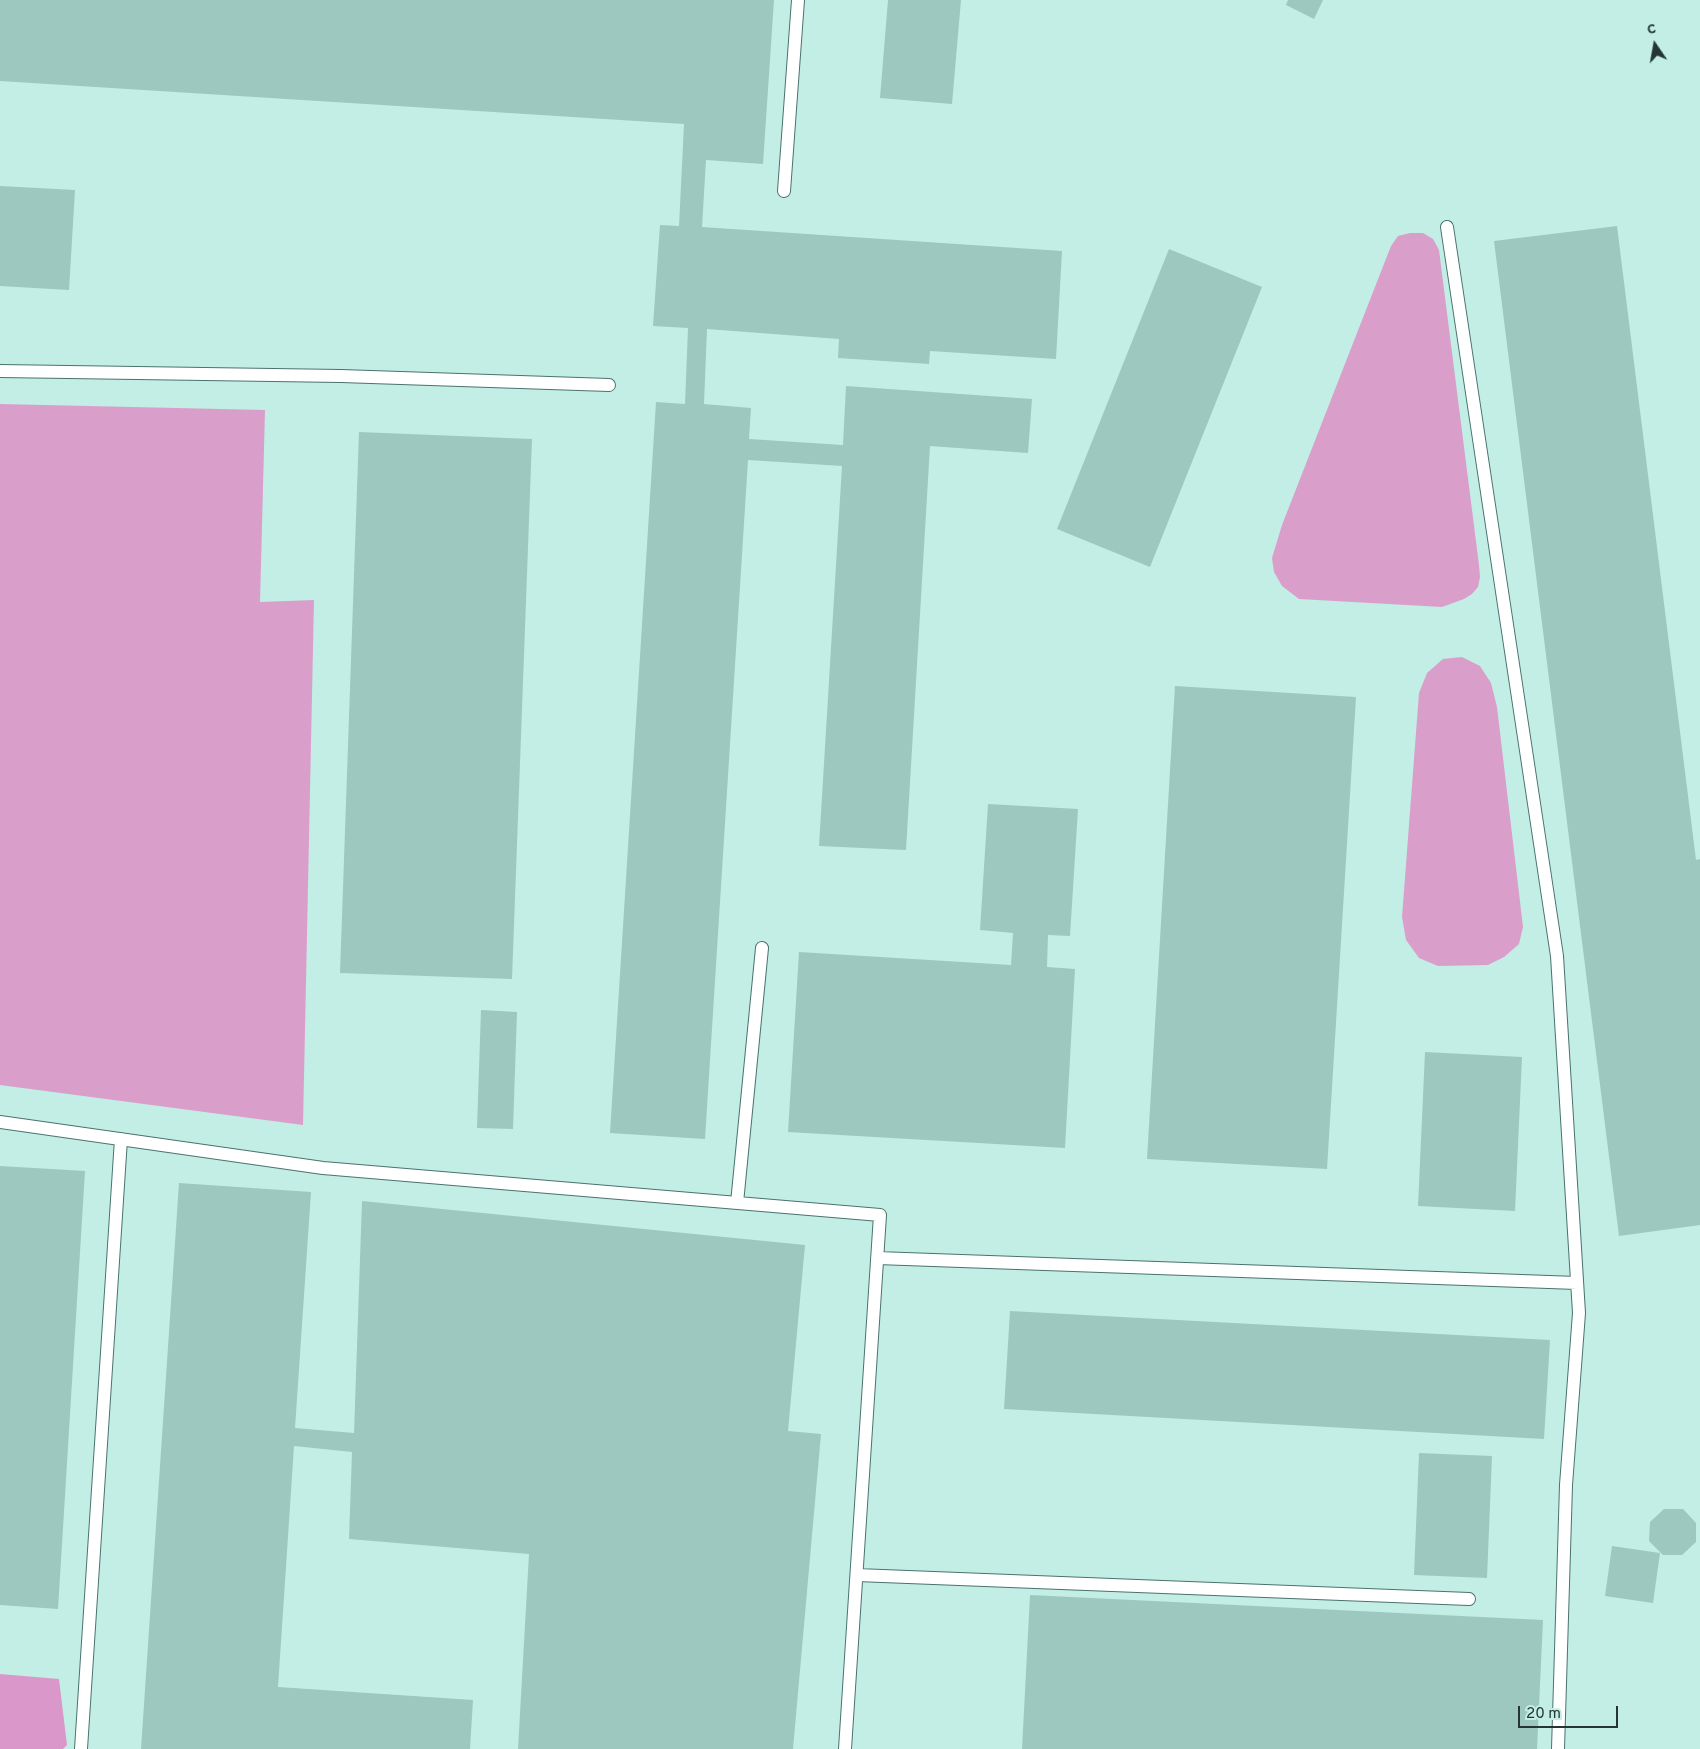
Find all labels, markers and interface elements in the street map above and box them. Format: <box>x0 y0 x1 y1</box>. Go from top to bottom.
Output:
north arrow <box>1630 20 1680 70</box>
text: С <box>1646 21 1658 39</box>
scale bar <box>1520 1696 1620 1728</box>
text: 20 m <box>1526 1705 1561 1724</box>

